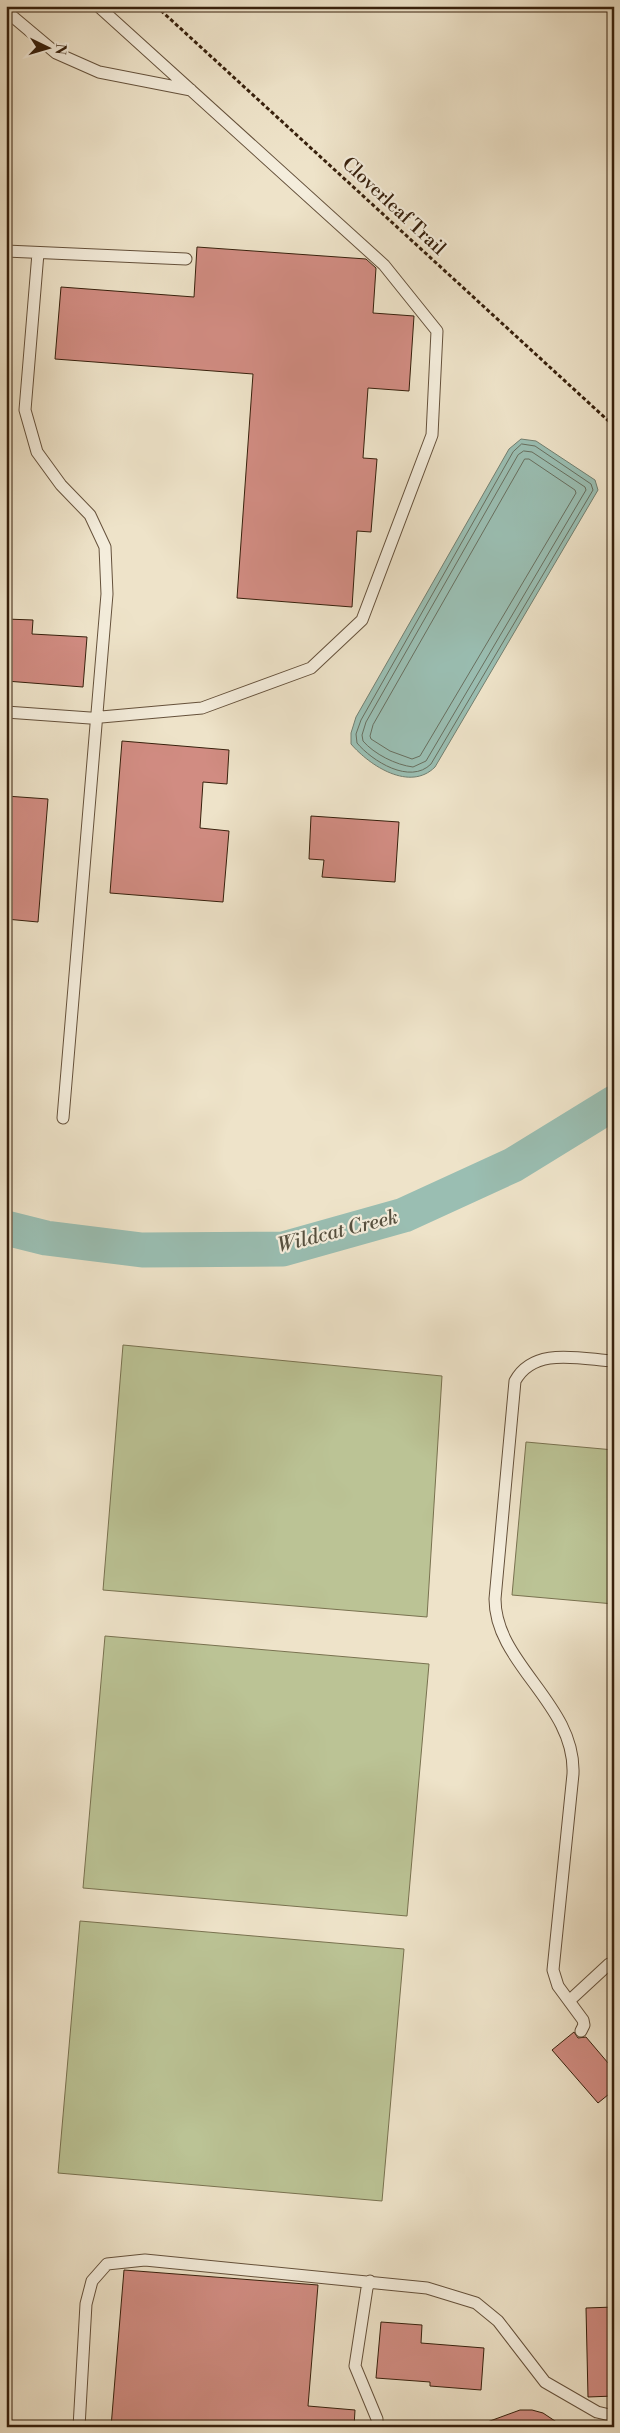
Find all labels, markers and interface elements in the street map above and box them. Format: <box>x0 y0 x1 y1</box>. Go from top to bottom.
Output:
north arrow <box>22 22 72 72</box>
text: N <box>51 43 69 55</box>
street label: Cloverleaf Trail <box>337 152 451 261</box>
water label: Wildcat Creek <box>275 1205 401 1259</box>

